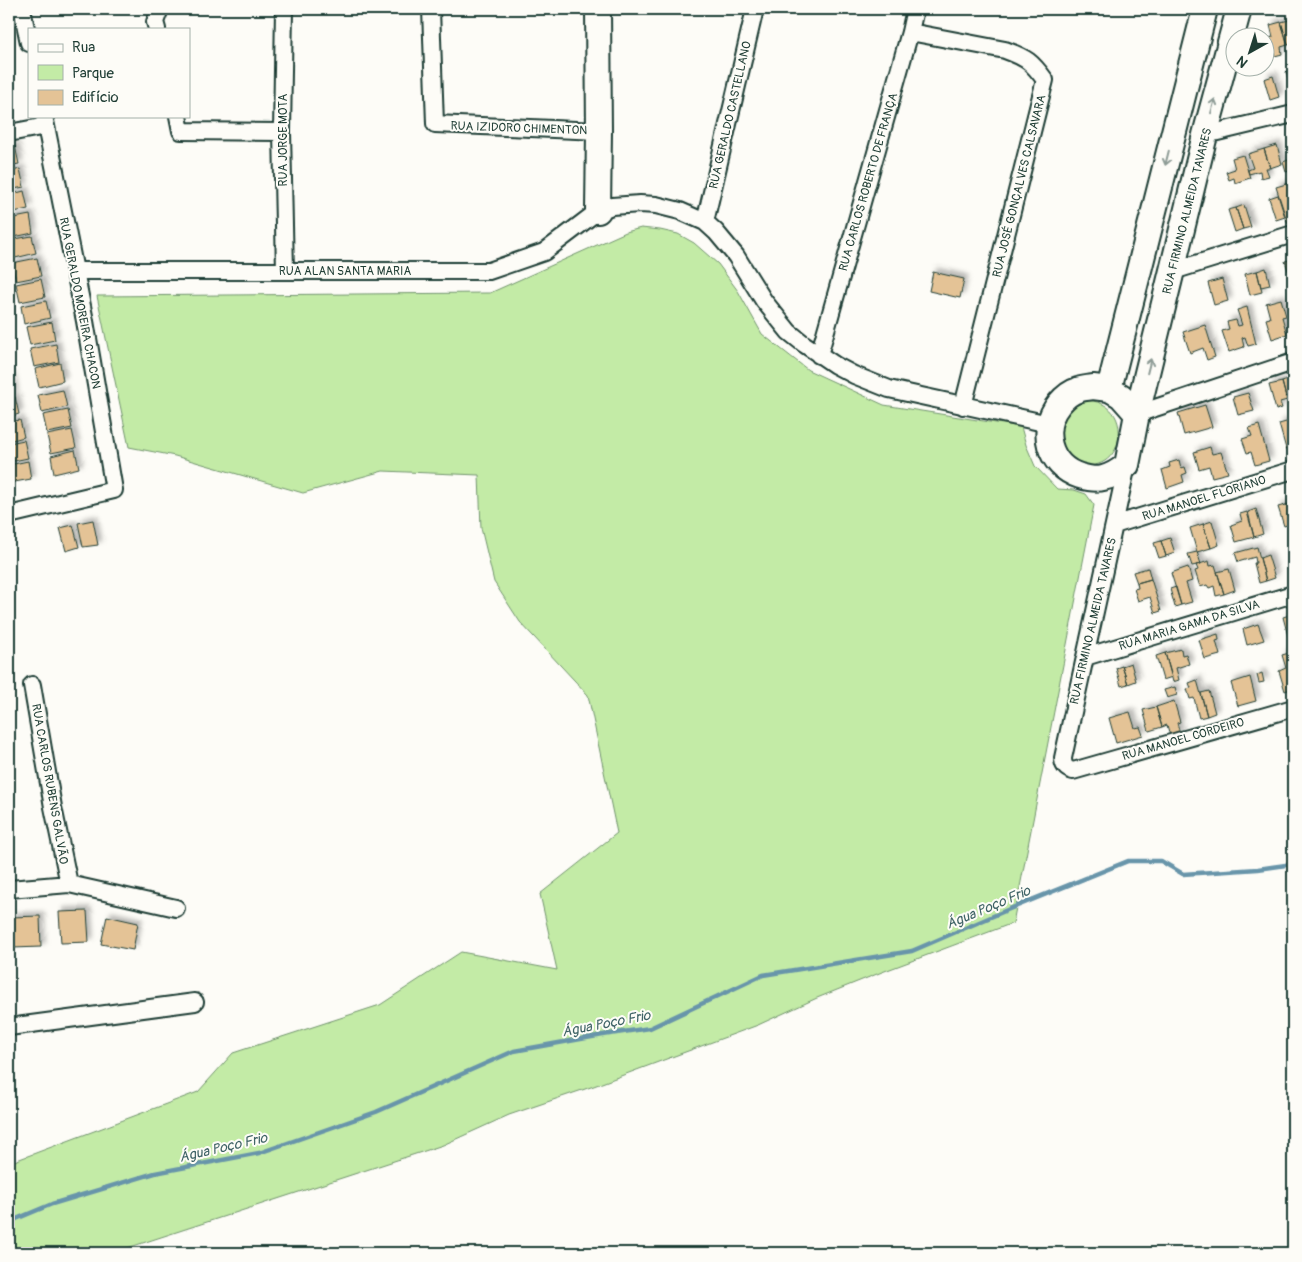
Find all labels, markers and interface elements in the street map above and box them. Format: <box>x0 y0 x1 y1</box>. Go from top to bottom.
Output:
legend <box>28 28 190 118</box>
north arrow <box>1224 28 1274 78</box>
text: Rua <box>72 38 95 57</box>
street label: RUA GERALDO CASTELLANO <box>706 40 755 190</box>
text: N <box>1233 52 1251 71</box>
text: Parque <box>72 64 115 83</box>
text: Edifício <box>72 88 118 107</box>
street label: RUA CARLOS ROBERTO DE FRANÇA <box>836 91 901 273</box>
street label: RUA JORGE MOTA <box>276 93 291 186</box>
street label: RUA JOSÉ GONÇALVES CALSAVARA <box>989 93 1050 279</box>
one-way arrow <box>1208 99 1218 115</box>
street label: RUA IZIDORO CHIMENTON <box>450 119 587 138</box>
street label: RUA FIRMINO ALMEIDA TAVARES <box>1160 126 1215 296</box>
one-way arrow <box>1162 149 1171 165</box>
street label: RUA GERALDO MOREIRA CHACON <box>56 216 104 390</box>
street label: RUA ALAN SANTA MARIA <box>279 264 411 279</box>
one-way arrow <box>1145 359 1154 375</box>
street label: RUA MANOEL FLORIANO <box>1140 472 1268 524</box>
street label: RUA FIRMINO ALMEIDA TAVARES <box>1067 536 1120 706</box>
street label: RUA MARIA GAMA DA SILVA <box>1117 597 1262 654</box>
street label: RUA CARLOS RUBENS GALVÃO <box>28 703 72 866</box>
street label: RUA MANOEL CORDEIRO <box>1120 715 1246 764</box>
water label: Água Poço Frio <box>944 882 1034 933</box>
water label: Água Poço Frio <box>561 1006 653 1040</box>
water label: Água Poço Frio <box>178 1129 270 1166</box>

